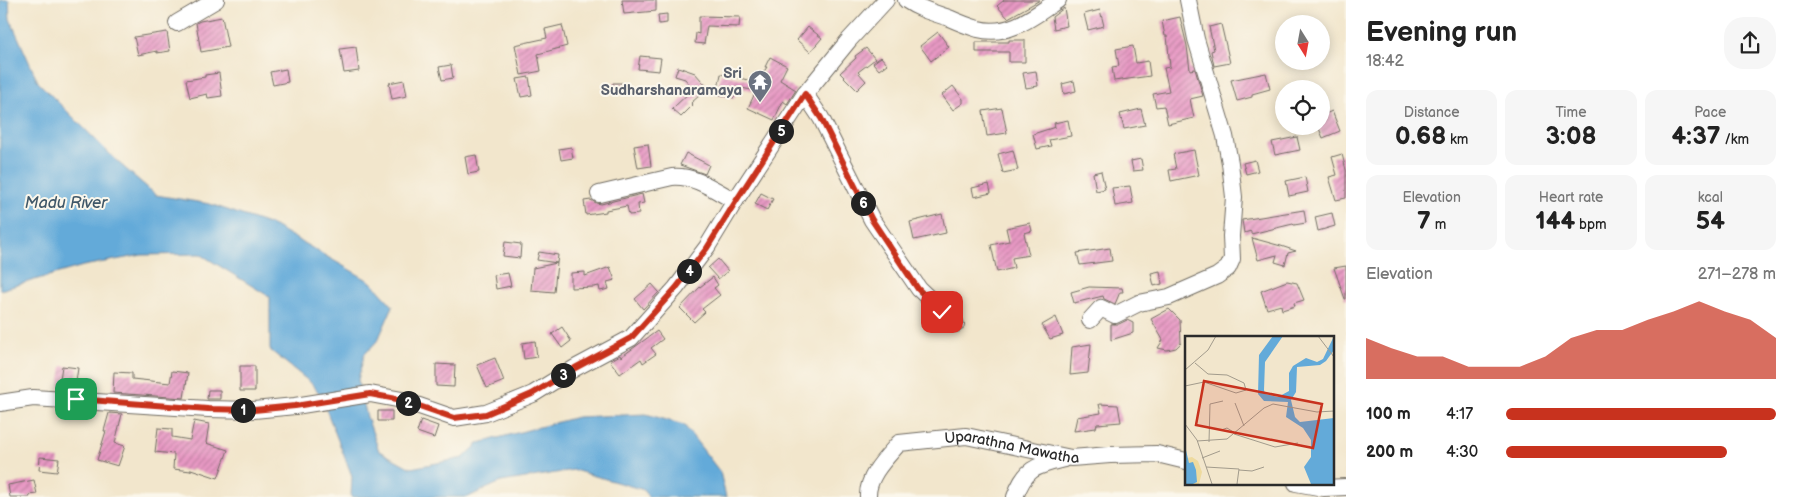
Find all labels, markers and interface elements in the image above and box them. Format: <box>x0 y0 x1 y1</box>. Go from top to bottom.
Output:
north arrow <box>1275 15 1330 70</box>
map controls <box>1275 15 1330 135</box>
text: Evening run <box>1366 16 1517 49</box>
button: share <box>1724 17 1776 69</box>
text: 18:42 <box>1366 52 1404 71</box>
place label: Sri Sudharshanaramaya <box>601 64 742 100</box>
temple icon: Sri Sudharshanaramaya <box>747 69 773 103</box>
button: locate <box>1275 80 1330 135</box>
text: Distance <box>1404 104 1460 121</box>
text: Time <box>1555 104 1587 121</box>
text: Pace <box>1694 104 1726 121</box>
pin: 5 <box>768 118 794 144</box>
text: 0.68 <box>1395 121 1446 152</box>
text: 3:08 <box>1545 121 1597 152</box>
text: 4:37 <box>1671 121 1721 152</box>
text: 5 <box>777 123 786 140</box>
text: km <box>1446 131 1468 148</box>
text: /km <box>1721 131 1749 148</box>
text: Elevation <box>1402 189 1461 206</box>
text: Heart rate <box>1539 189 1603 206</box>
text: kcal <box>1698 189 1723 206</box>
pin: 6 <box>850 190 876 216</box>
water label: Madu River <box>25 194 108 213</box>
text: 6 <box>859 195 868 212</box>
text: 7 <box>1417 206 1431 237</box>
text: 144 <box>1535 206 1575 237</box>
text: 54 <box>1696 206 1725 237</box>
text: m <box>1431 216 1446 233</box>
text: bpm <box>1575 216 1607 233</box>
pin: 4 <box>676 258 702 284</box>
text: 4 <box>685 263 694 280</box>
text: Elevation <box>1366 265 1433 284</box>
text: 271–278 m <box>1698 265 1776 284</box>
pin <box>921 291 963 333</box>
icon: check <box>928 298 956 326</box>
inset map <box>1185 336 1334 484</box>
pin: 3 <box>550 362 576 388</box>
text: 3 <box>559 367 568 384</box>
pin <box>55 378 97 420</box>
icon: arrive <box>62 385 90 413</box>
pin: 2 <box>396 390 420 416</box>
text: 2 <box>404 395 413 412</box>
pin: 1 <box>230 398 256 422</box>
text: 1 <box>241 402 246 419</box>
text: 100 m <box>1366 405 1411 424</box>
text: 4:17 <box>1446 405 1473 424</box>
street label: Uparathna Mawatha <box>943 427 1080 468</box>
text: 200 m <box>1366 443 1413 462</box>
text: 4:30 <box>1446 443 1478 462</box>

